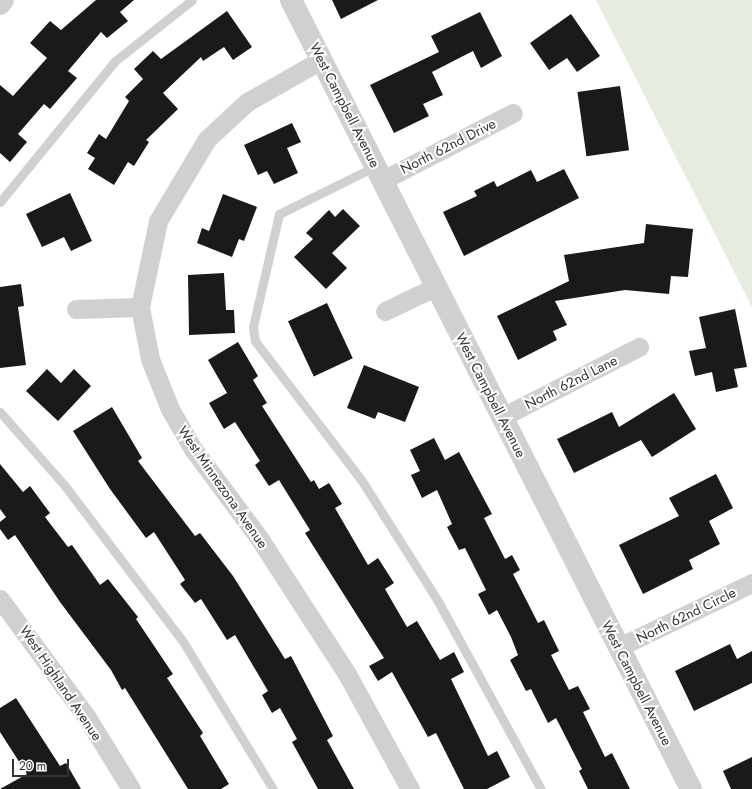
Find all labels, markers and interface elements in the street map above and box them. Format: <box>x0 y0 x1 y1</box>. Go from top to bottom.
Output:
street label: West Campbell Avenue <box>306 40 384 170</box>
street label: North 62nd Drive <box>397 115 499 177</box>
street label: West Campbell Avenue <box>452 330 530 460</box>
street label: North 62nd Lane <box>522 352 620 412</box>
street label: West Minnezona Avenue <box>174 423 272 551</box>
street label: North 62nd Circle <box>633 584 739 646</box>
street label: West Campbell Avenue <box>598 618 676 748</box>
street label: West Highland Avenue <box>16 622 106 744</box>
scale bar <box>14 751 71 777</box>
text: 20 m <box>19 757 46 775</box>

